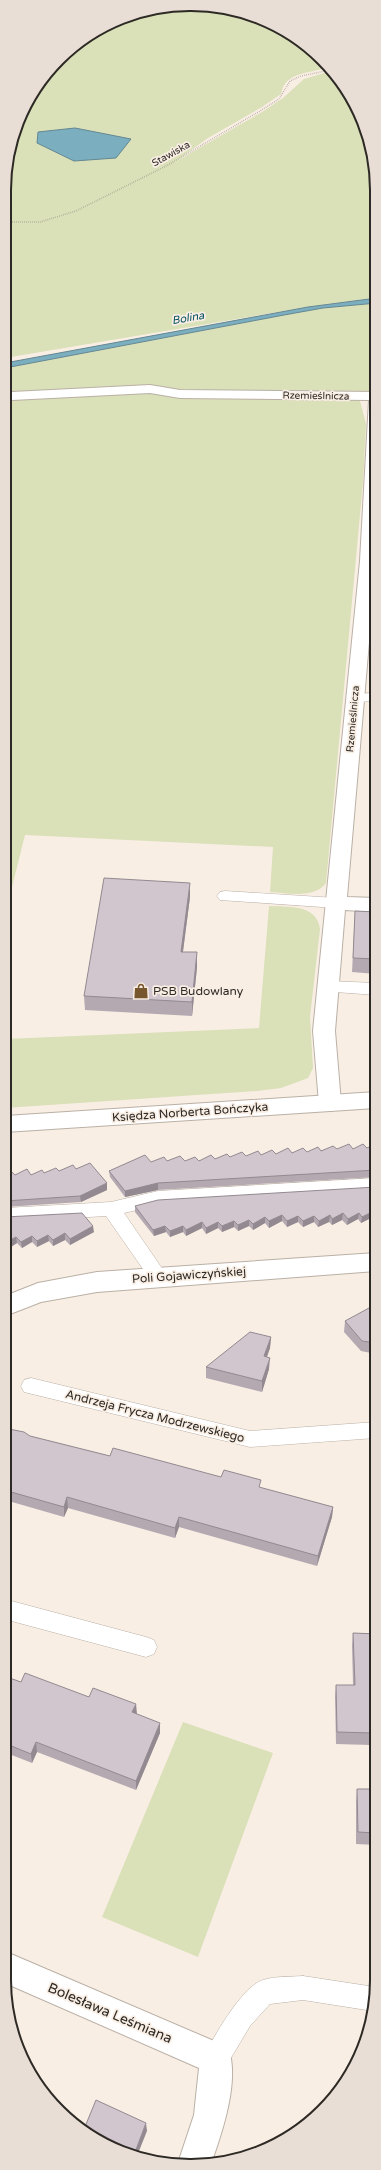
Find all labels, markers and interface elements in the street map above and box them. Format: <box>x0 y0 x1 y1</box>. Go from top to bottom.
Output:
street label: Stawiska <box>150 139 192 169</box>
water label: Bolina <box>171 309 206 327</box>
street label: Rzemieślnicza <box>282 389 350 403</box>
street label: Rzemieślnicza <box>344 685 362 753</box>
shop icon: PSB Budowlany <box>132 982 150 1000</box>
place label: PSB Budowlany <box>153 984 244 998</box>
street label: Księdza Norberta Bończyka <box>111 1100 269 1124</box>
street label: Poli Gojawiczyńskiej <box>132 1264 246 1286</box>
street label: Andrzeja Frycza Modrzewskiego <box>64 1387 246 1445</box>
street label: Bolesława Leśmiana <box>45 1979 175 2047</box>

